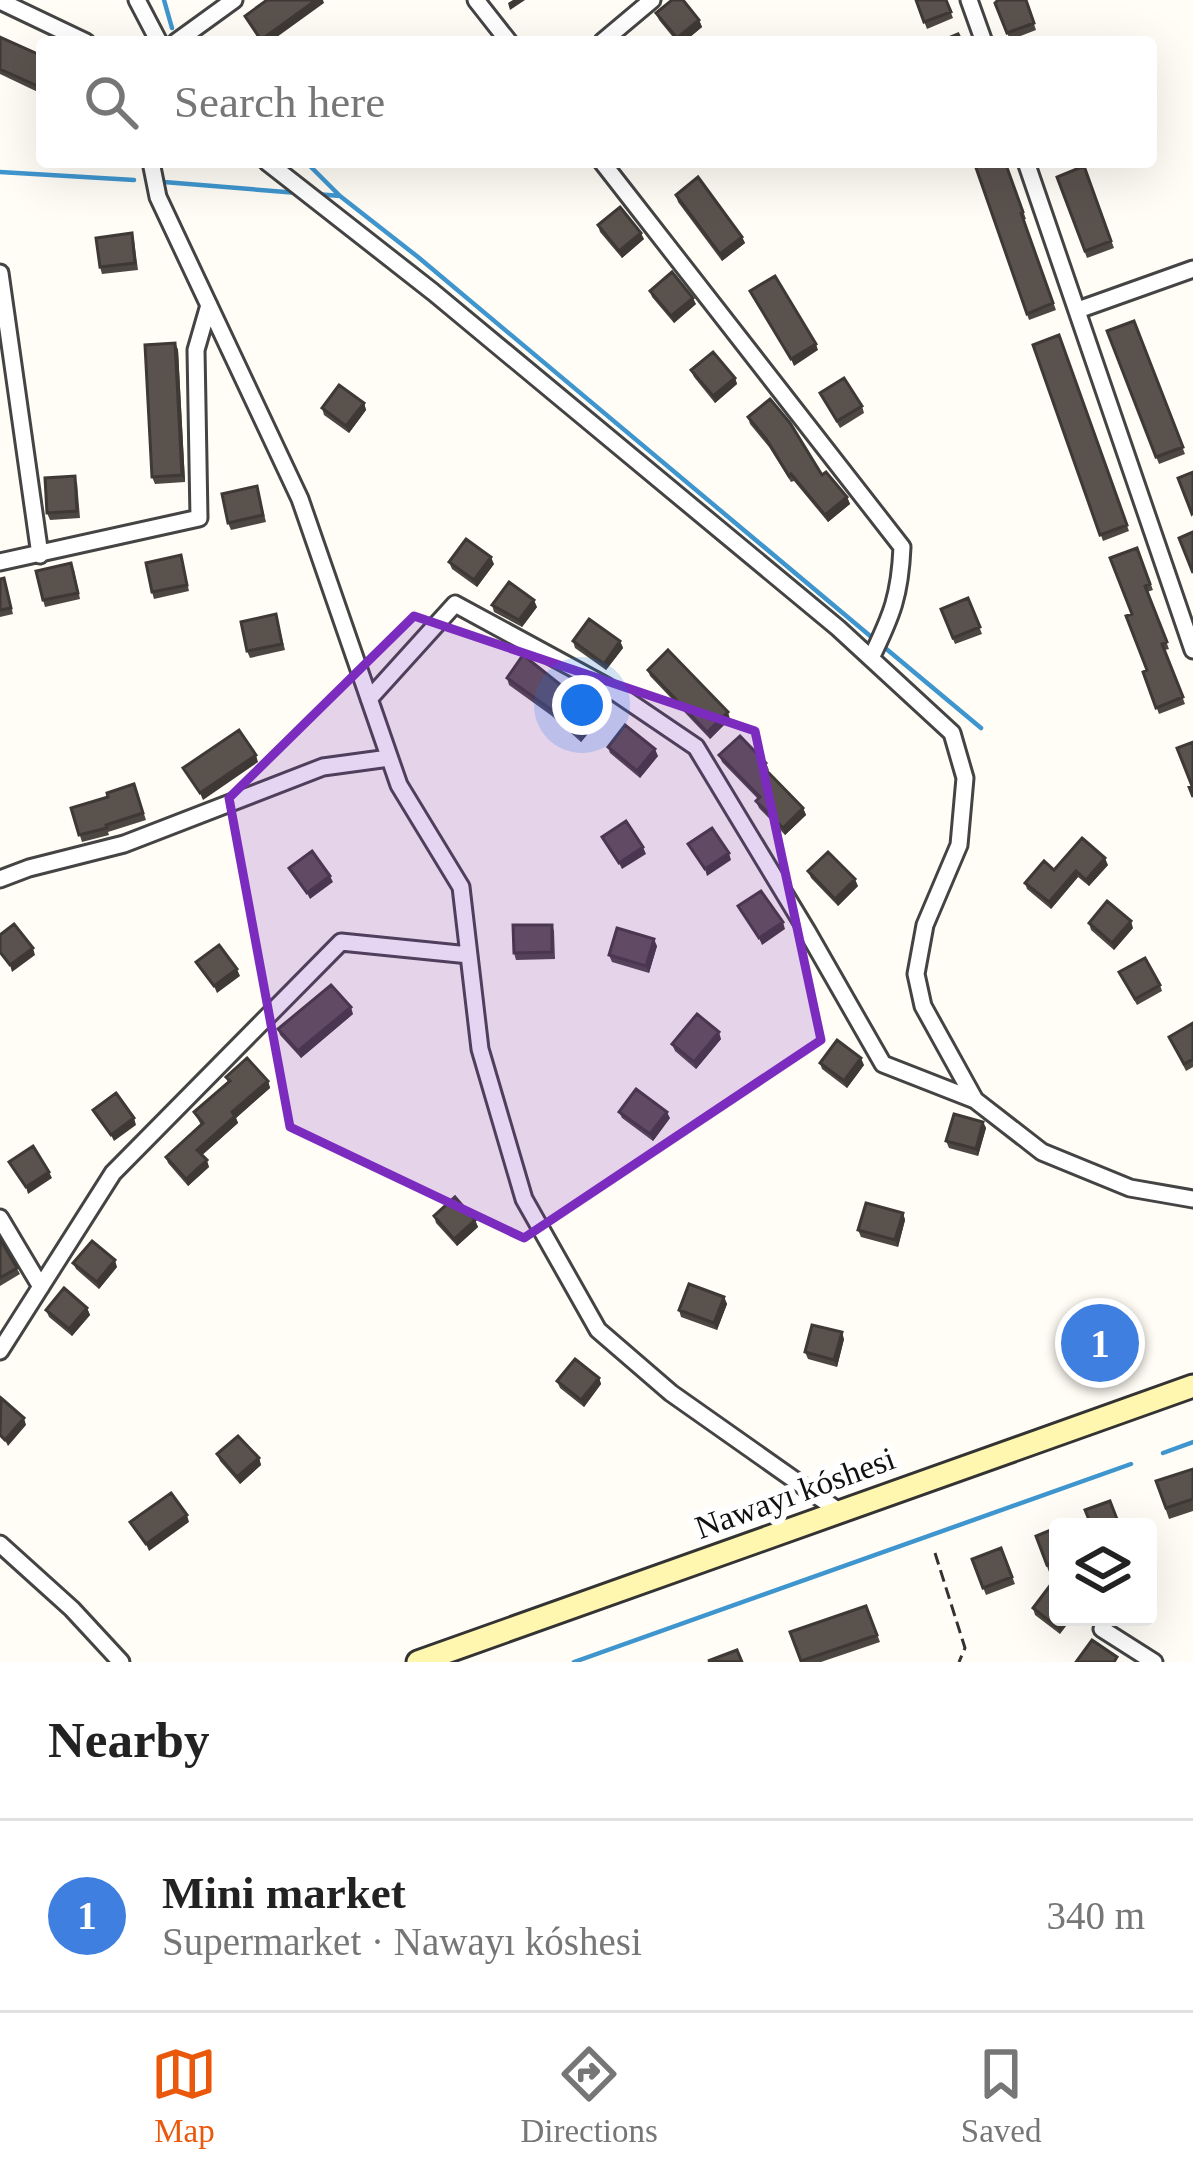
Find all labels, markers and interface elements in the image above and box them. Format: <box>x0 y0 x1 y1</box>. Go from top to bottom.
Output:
search box <box>36 36 1157 168</box>
icon: search <box>78 69 144 135</box>
text: Search here <box>174 77 385 127</box>
your location <box>552 675 612 735</box>
pin: 1 <box>1061 1298 1139 1388</box>
street label: Nawayı kóshesi <box>690 1440 900 1546</box>
map controls <box>1049 1518 1157 1626</box>
button: layers <box>1049 1518 1157 1626</box>
text: Nearby <box>48 1712 209 1768</box>
text: Mini market <box>162 1868 406 1918</box>
text: 1 <box>77 1894 97 1937</box>
text: 340 m <box>1046 1894 1145 1937</box>
text: Supermarket · Nawayı kóshesi <box>162 1920 642 1963</box>
tab: Map <box>151 2041 217 2150</box>
tab: Directions <box>520 2041 658 2150</box>
tab: Saved <box>961 2041 1042 2150</box>

